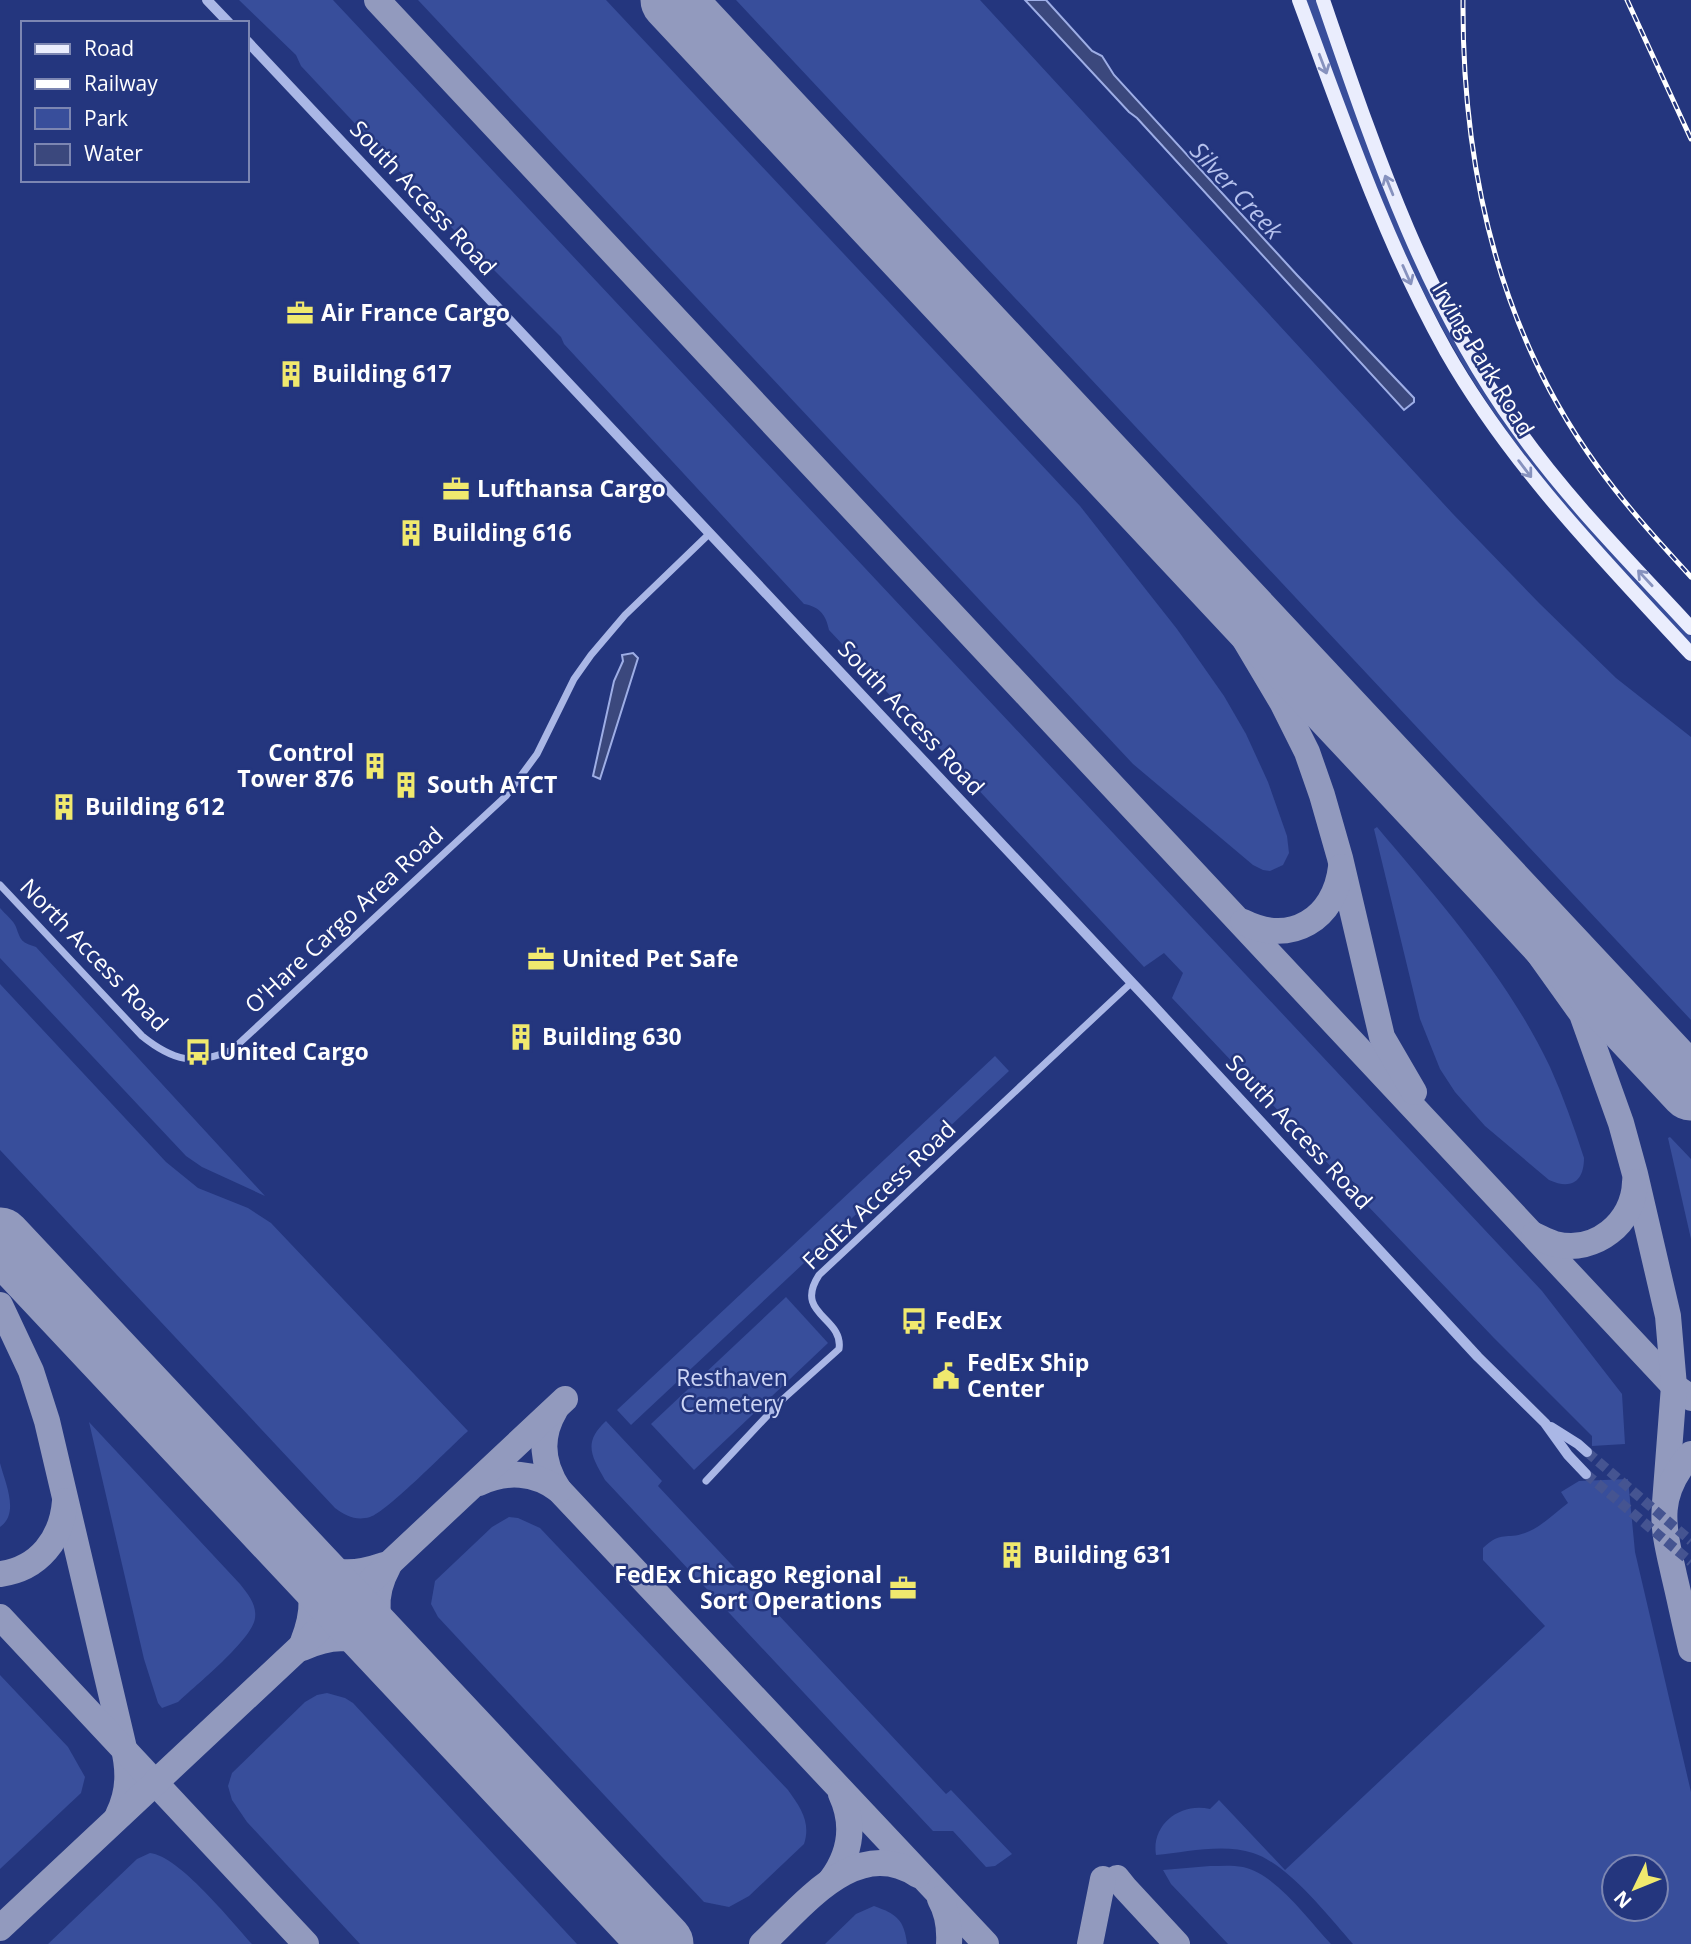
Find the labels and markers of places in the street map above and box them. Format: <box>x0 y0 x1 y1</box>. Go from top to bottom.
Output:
place label: Air France Cargo <box>321 296 510 328</box>
office icon: Air France Cargo <box>285 298 315 328</box>
place label: Building 617 <box>312 357 452 389</box>
building icon: Building 617 <box>276 359 306 389</box>
place label: Lufthansa Cargo <box>477 472 666 504</box>
office icon: Lufthansa Cargo <box>441 474 471 504</box>
place label: Building 616 <box>432 516 572 548</box>
building icon: Building 616 <box>396 518 426 548</box>
place label: Control Tower 876 <box>237 736 354 794</box>
building icon: Control Tower 876 <box>360 751 390 781</box>
place label: South ATCT <box>427 768 557 800</box>
building icon: South ATCT <box>391 770 421 800</box>
place label: Building 612 <box>85 790 225 822</box>
building icon: Building 612 <box>49 792 79 822</box>
place label: United Pet Safe <box>562 942 739 974</box>
office icon: United Pet Safe <box>526 944 556 974</box>
place label: Building 630 <box>542 1020 682 1052</box>
building icon: Building 630 <box>506 1022 536 1052</box>
place label: United Cargo <box>219 1035 369 1067</box>
bus stop icon: United Cargo <box>183 1037 213 1067</box>
place label: FedEx <box>935 1304 1003 1336</box>
bus stop icon: FedEx <box>899 1306 929 1336</box>
place label: FedEx Ship Center <box>967 1346 1089 1404</box>
public building icon: FedEx Ship Center <box>931 1361 961 1391</box>
place label: Building 631 <box>1033 1538 1173 1570</box>
building icon: Building 631 <box>997 1540 1027 1570</box>
place label: FedEx Chicago Regional Sort Operations <box>614 1558 882 1616</box>
office icon: FedEx Chicago Regional Sort Operations <box>888 1573 918 1603</box>

